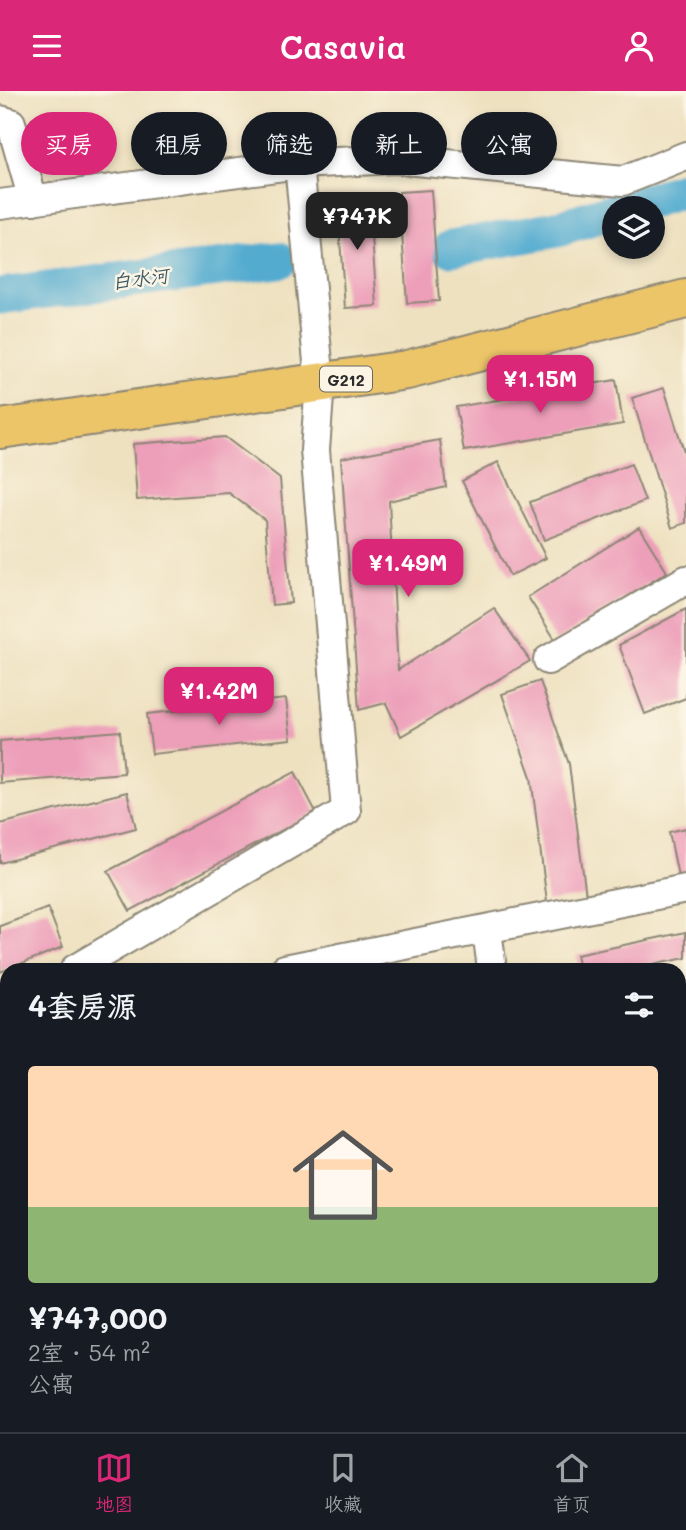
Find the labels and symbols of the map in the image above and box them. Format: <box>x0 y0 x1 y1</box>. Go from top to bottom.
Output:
pin: ¥747K <box>308 193 406 252</box>
water label: 白水河 <box>110 262 173 294</box>
pin: ¥1.15M <box>483 355 597 415</box>
road number: G212 <box>320 367 372 391</box>
pin: ¥1.49M <box>351 539 465 599</box>
pin: ¥1.42M <box>162 667 276 727</box>

